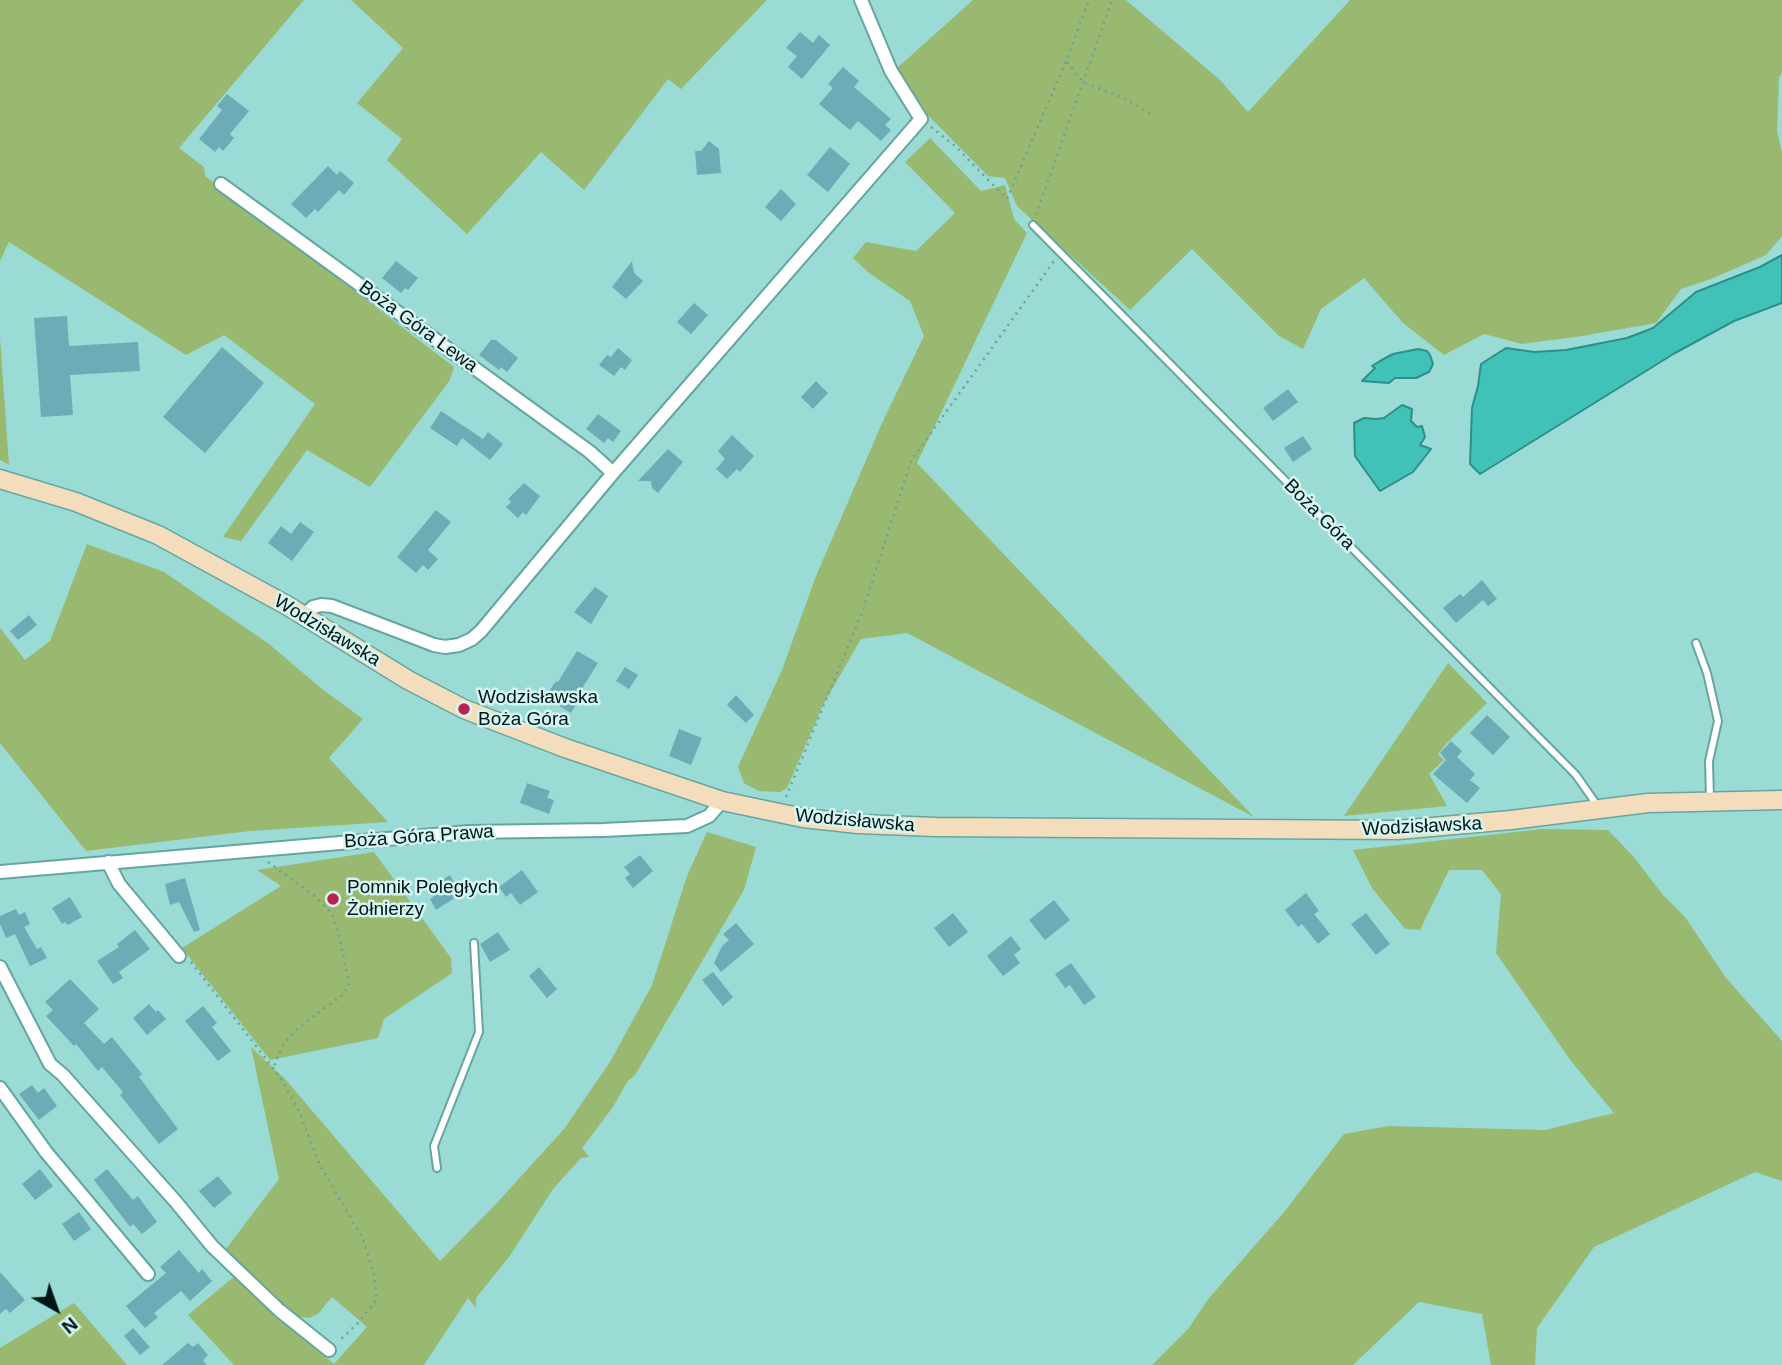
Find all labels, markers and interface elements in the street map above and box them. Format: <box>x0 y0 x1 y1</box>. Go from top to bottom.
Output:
street label: Boża Góra Lewa <box>354 276 482 378</box>
street label: Boża Góra <box>1279 475 1359 555</box>
street label: Wodzisławska <box>270 590 384 672</box>
place label: Wodzisławska Boża Góra <box>478 687 598 731</box>
marker: Wodzisławska Boża Góra <box>456 701 472 717</box>
street label: Wodzisławska <box>794 804 916 838</box>
street label: Wodzisławska <box>1361 812 1483 842</box>
street label: Boża Góra Prawa <box>343 820 495 854</box>
place label: Pomnik Poległych Żołnierzy <box>347 877 498 921</box>
marker: Pomnik Poległych Żołnierzy <box>325 891 341 907</box>
north arrow <box>21 1274 91 1344</box>
text: N <box>58 1313 82 1338</box>

